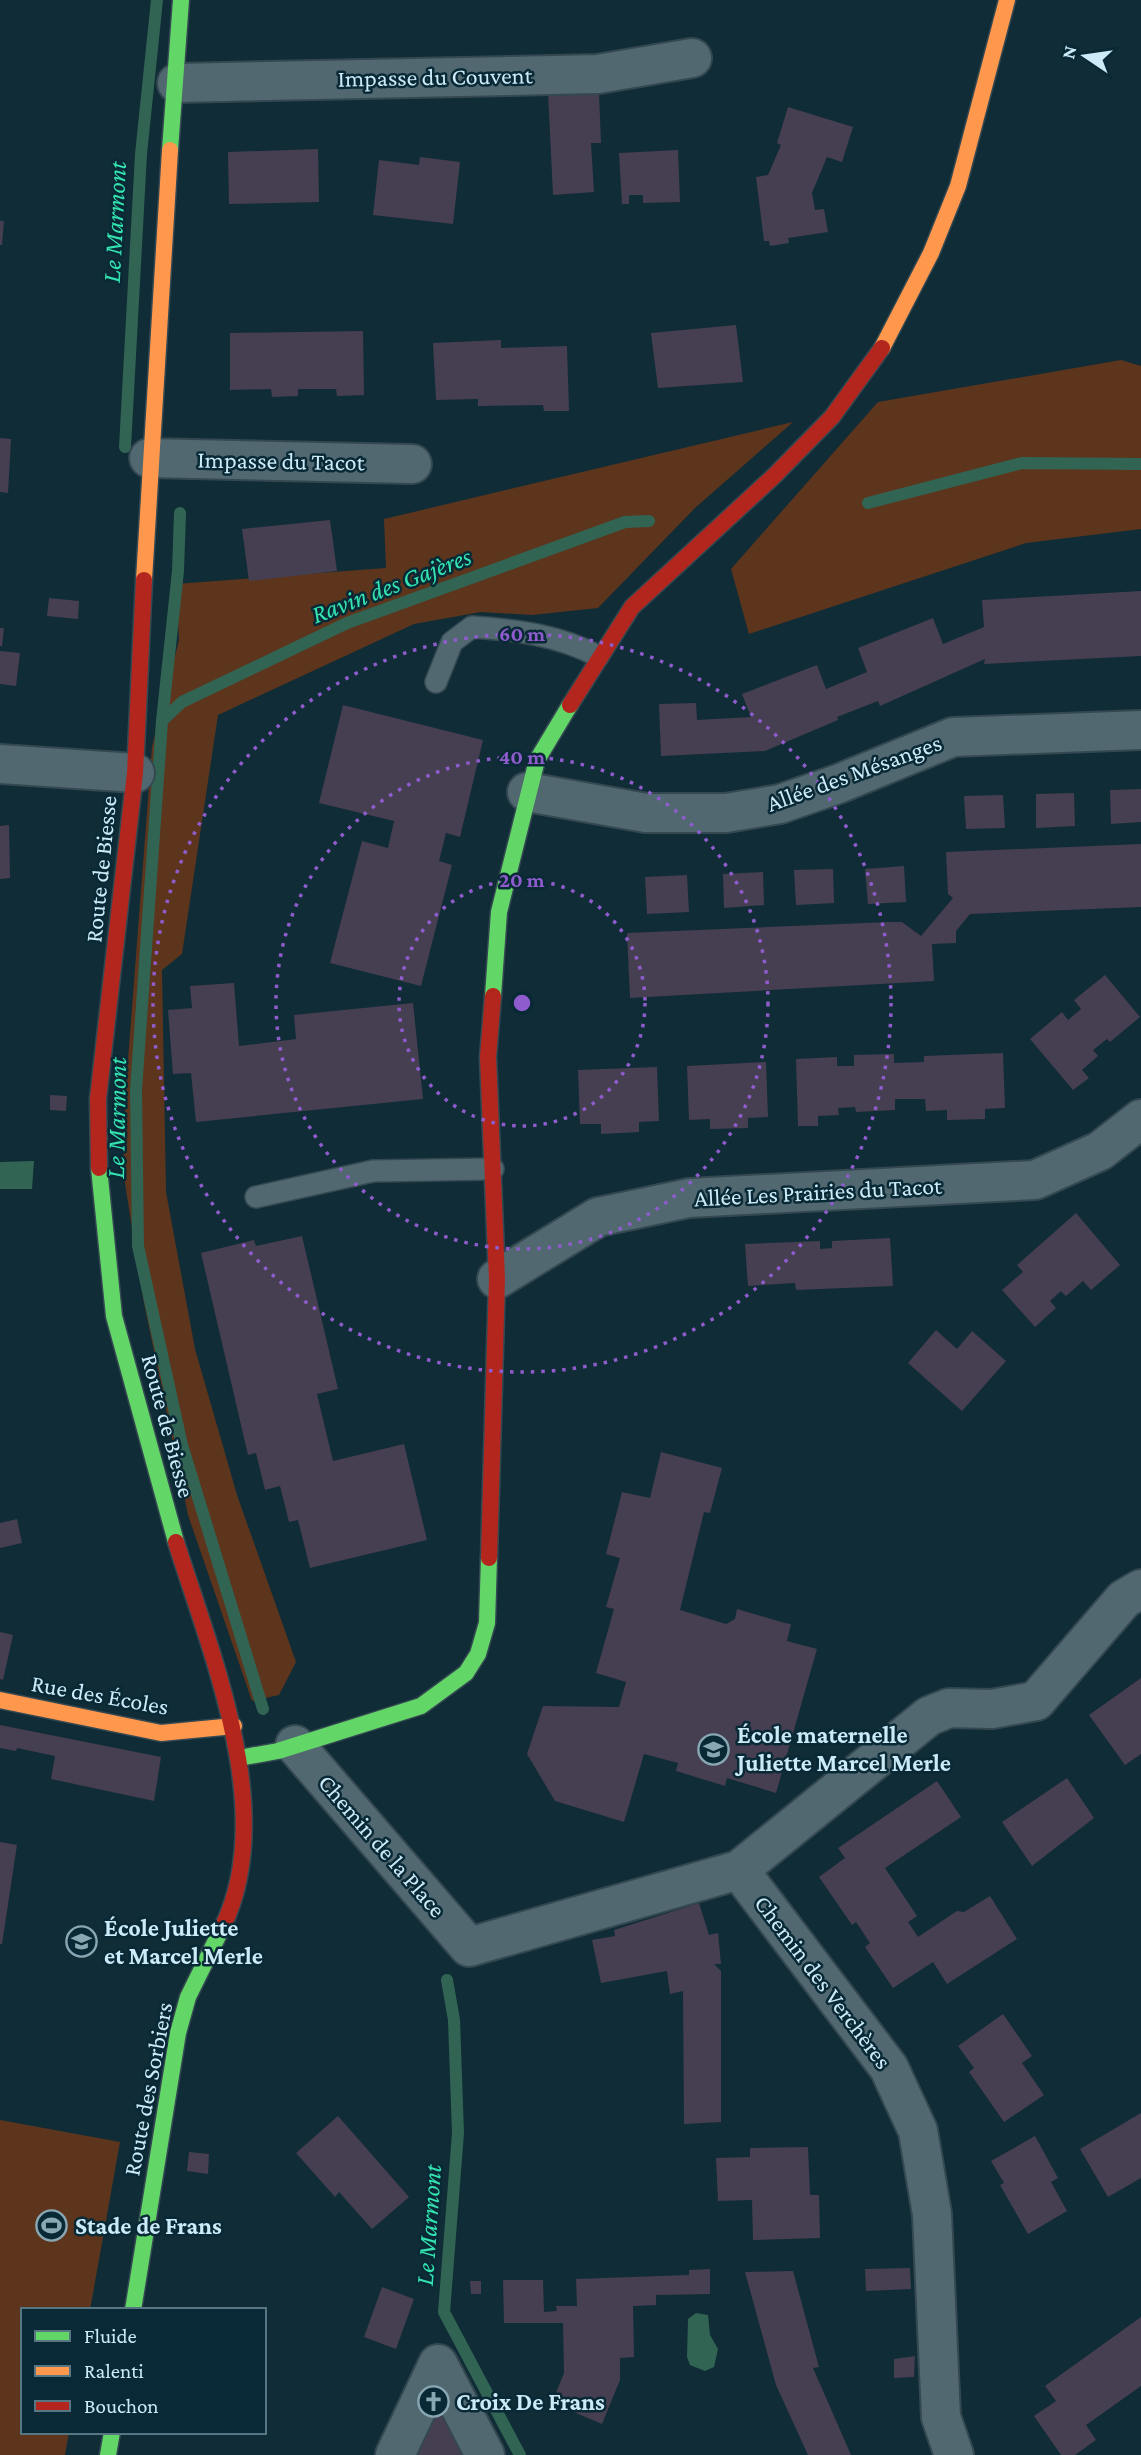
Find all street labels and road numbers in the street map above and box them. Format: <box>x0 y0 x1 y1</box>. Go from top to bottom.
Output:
street label: Impasse du Couvent <box>337 61 534 92</box>
street label: Impasse du Tacot <box>197 446 366 475</box>
street label: Allée des Mésanges <box>763 728 945 817</box>
street label: Route de Biesse <box>79 794 122 944</box>
street label: Allée Les Prairies du Tacot <box>693 1171 944 1211</box>
street label: Route de Biesse <box>136 1351 201 1501</box>
street label: Rue des Écoles <box>29 1669 171 1720</box>
street label: Chemin de la Place <box>313 1769 452 1922</box>
street label: Chemin des Verchères <box>749 1890 897 2074</box>
street label: Route des Sorbiers <box>117 2000 178 2178</box>

